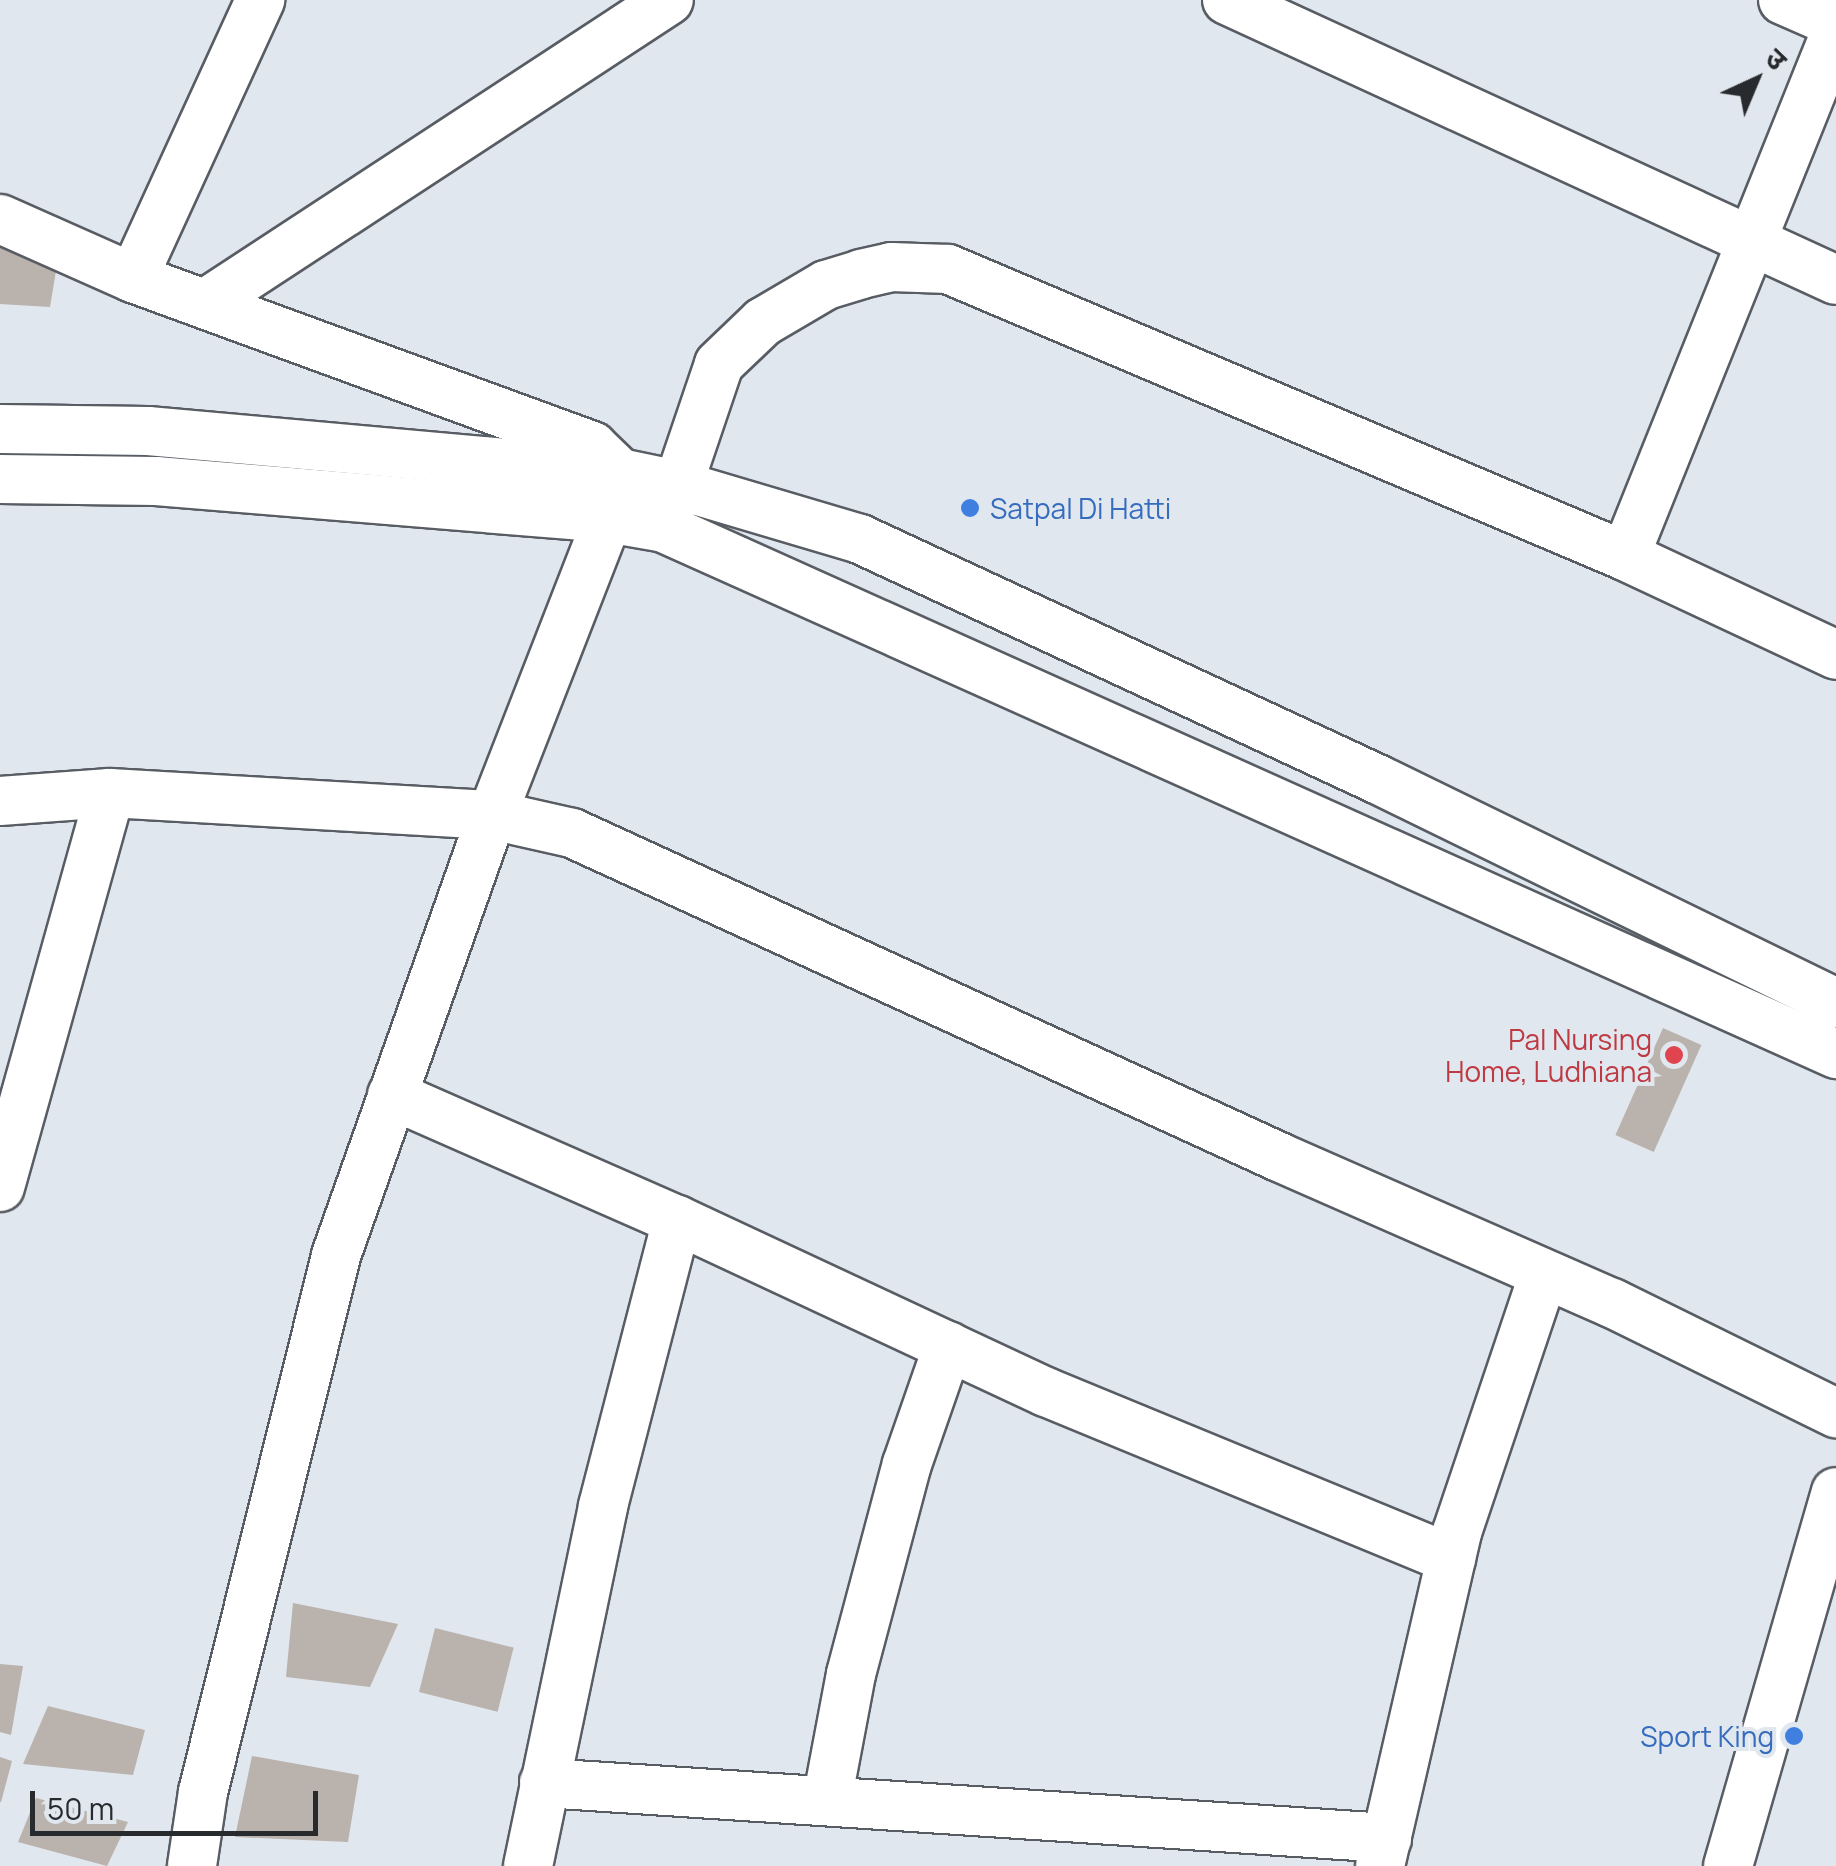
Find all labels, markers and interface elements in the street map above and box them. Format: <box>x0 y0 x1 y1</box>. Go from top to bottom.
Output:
north arrow <box>1706 30 1806 130</box>
text: उ <box>1758 39 1796 78</box>
place label: Satpal Di Hatti <box>990 491 1171 525</box>
marker: Satpal Di Hatti <box>959 497 981 519</box>
place label: Pal Nursing Home, Ludhiana <box>1445 1022 1652 1088</box>
marker: Pal Nursing Home, Ludhiana <box>1661 1042 1687 1068</box>
place label: Sport King <box>1640 1719 1774 1753</box>
marker: Sport King <box>1783 1725 1805 1747</box>
scale bar <box>35 1771 322 1833</box>
text: 50 m <box>47 1788 114 1829</box>

